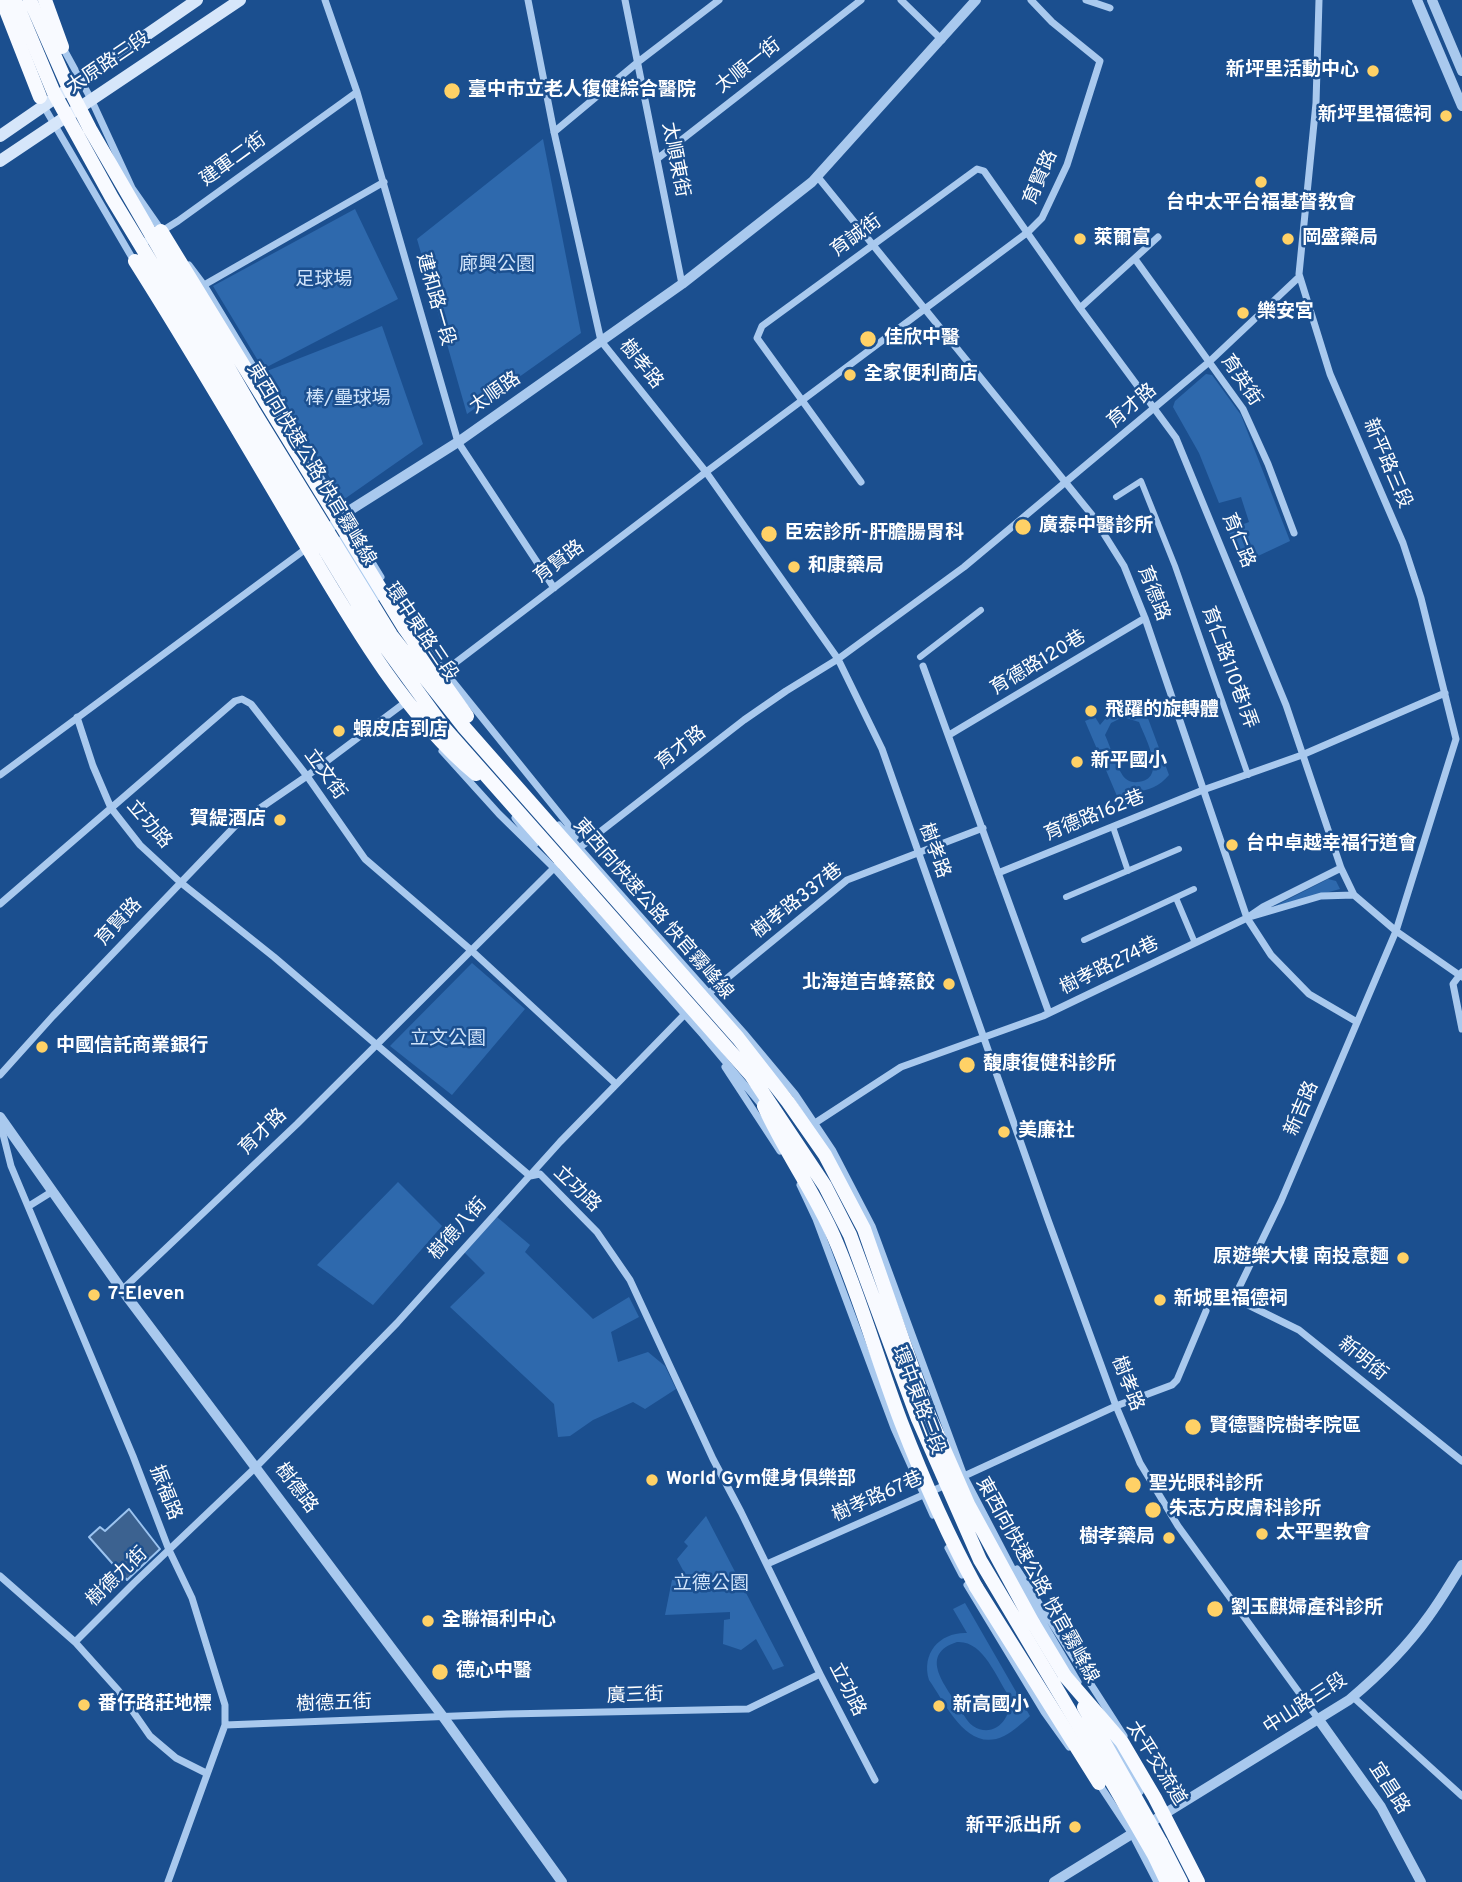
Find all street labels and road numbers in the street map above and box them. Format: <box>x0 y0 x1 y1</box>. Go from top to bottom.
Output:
street label: 太原路三段 <box>63 28 155 100</box>
street label: 太順一街 <box>712 35 786 99</box>
street label: 太順東街 <box>656 121 692 199</box>
street label: 建軍二街 <box>197 129 271 193</box>
street label: 育賢路 <box>1020 147 1064 209</box>
street label: 育誠街 <box>827 211 887 263</box>
street label: 建和路一段 <box>410 251 458 349</box>
street label: 樹孝路 <box>613 336 667 394</box>
street label: 育英街 <box>1215 351 1265 411</box>
street label: 東西向快速公路 快官霧峰線 <box>240 359 380 571</box>
street label: 太順路 <box>466 368 526 420</box>
street label: 育才路 <box>1104 380 1162 434</box>
street label: 新平路三段 <box>1357 416 1415 512</box>
street label: 育仁路 <box>1216 510 1258 572</box>
street label: 育賢路 <box>530 537 590 589</box>
street label: 育德路 <box>1131 563 1173 625</box>
street label: 環中東路三段 <box>379 579 461 687</box>
street label: 育仁路110巷1弄 <box>1195 604 1261 732</box>
street label: 育德路120巷 <box>987 627 1091 701</box>
street label: 育才路 <box>653 722 711 776</box>
street label: 立文街 <box>298 745 350 805</box>
street label: 育德路162巷 <box>1042 787 1148 847</box>
street label: 立功路 <box>121 796 175 854</box>
street label: 東西向快速公路 快官霧峰線 <box>567 815 737 1005</box>
street label: 樹孝路 <box>913 820 953 882</box>
street label: 樹孝路337巷 <box>748 860 848 944</box>
street label: 育賢路 <box>92 894 148 952</box>
street label: 樹孝路274巷 <box>1057 933 1163 1001</box>
street label: 新吉路 <box>1281 1078 1325 1140</box>
street label: 育才路 <box>236 1105 292 1161</box>
street label: 立功路 <box>548 1162 604 1218</box>
street label: 樹德八街 <box>425 1194 493 1266</box>
street label: 新明街 <box>1333 1333 1391 1387</box>
street label: 環中東路三段 <box>886 1344 948 1458</box>
street label: 樹孝路 <box>1105 1353 1147 1415</box>
street label: 樹德路 <box>269 1459 321 1519</box>
street label: 振福路 <box>143 1462 185 1524</box>
street label: 樹孝路67巷 <box>829 1468 927 1528</box>
street label: 東西向快速公路 快官霧峰線 <box>970 1474 1102 1688</box>
street label: 樹德九街 <box>83 1543 153 1613</box>
street label: 立功路 <box>823 1659 869 1721</box>
street label: 中山路三段 <box>1260 1670 1352 1740</box>
street label: 廣三街 <box>606 1685 664 1709</box>
street label: 樹德五街 <box>296 1692 372 1718</box>
street label: 太平交流道 <box>1120 1718 1190 1810</box>
street label: 宜昌路 <box>1363 1759 1413 1819</box>

